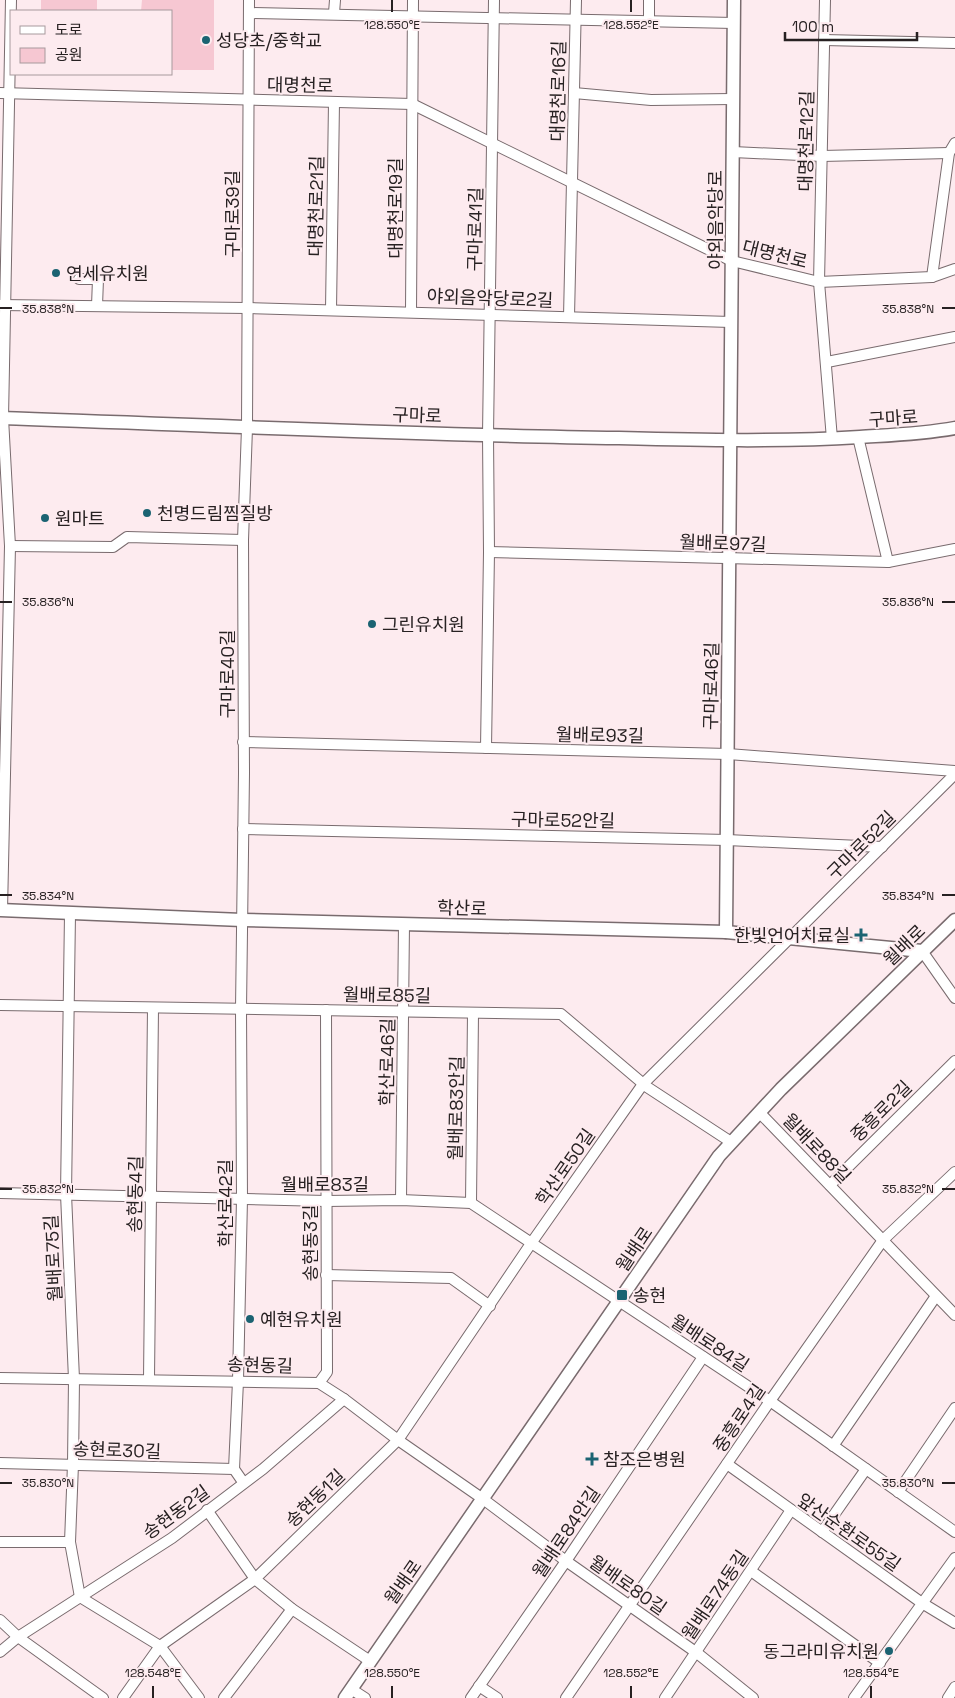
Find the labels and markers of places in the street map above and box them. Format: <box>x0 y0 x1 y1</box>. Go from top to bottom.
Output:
place label: 성당초/중학교 <box>216 29 322 52</box>
marker: 성당초/중학교 <box>200 34 212 46</box>
place label: 연세유치원 <box>66 262 149 285</box>
marker: 연세유치원 <box>50 267 62 279</box>
place label: 천명드림찜질방 <box>157 502 273 525</box>
place label: 원마트 <box>55 507 105 530</box>
marker: 천명드림찜질방 <box>141 507 153 519</box>
marker: 원마트 <box>39 512 51 524</box>
place label: 그린유치원 <box>382 613 465 636</box>
marker: 그린유치원 <box>366 618 378 630</box>
place label: 한빛언어치료실 <box>734 924 850 947</box>
marker: 한빛언어치료실 <box>854 928 868 942</box>
place label: 송현 <box>633 1284 666 1307</box>
marker: 송현 <box>615 1288 629 1302</box>
place label: 예현유치원 <box>260 1308 343 1331</box>
marker: 예현유치원 <box>244 1313 256 1325</box>
place label: 참조은병원 <box>603 1448 686 1471</box>
marker: 참조은병원 <box>585 1452 599 1466</box>
place label: 동그라미유치원 <box>763 1640 879 1663</box>
marker: 동그라미유치원 <box>883 1645 895 1657</box>

